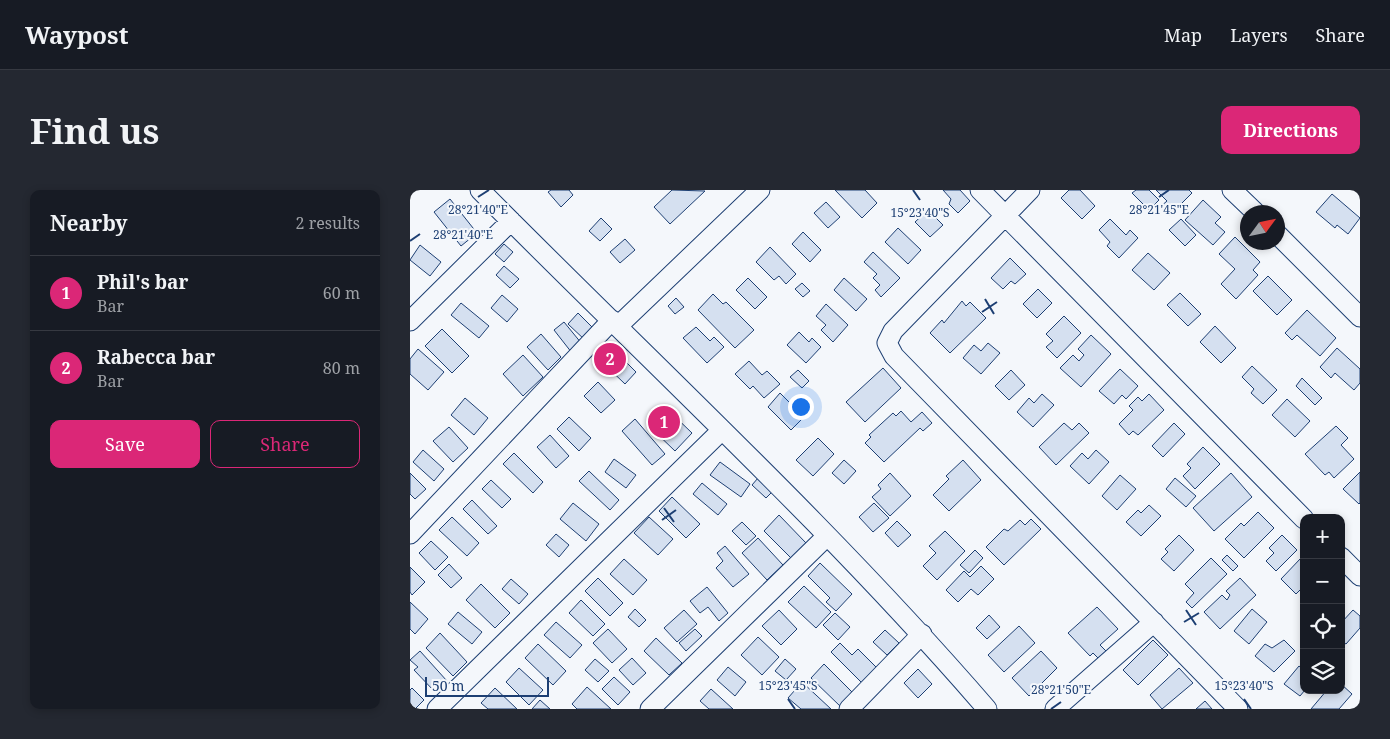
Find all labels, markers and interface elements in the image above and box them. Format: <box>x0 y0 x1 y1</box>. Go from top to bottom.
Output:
text: Waypost <box>25 18 128 51</box>
text: Map <box>1164 23 1202 47</box>
text: Layers <box>1230 23 1288 47</box>
text: Share <box>1316 23 1365 47</box>
button: Directions <box>1221 106 1360 154</box>
text: Find us <box>30 107 159 154</box>
text: 28°21'40"E <box>448 201 508 218</box>
text: 28°21'45"E <box>1129 201 1189 218</box>
text: 15°23'40"S <box>890 204 950 221</box>
north arrow <box>1240 205 1285 250</box>
text: Nearby <box>50 209 128 237</box>
text: 2 results <box>296 212 360 234</box>
text: 28°21'40"E <box>433 226 493 243</box>
text: Phil's bar <box>97 269 188 295</box>
text: 1 <box>61 282 71 304</box>
text: 60 m <box>323 282 360 304</box>
text: Bar <box>97 295 124 317</box>
pin: 2 <box>594 340 626 378</box>
text: Rabecca bar <box>97 344 215 370</box>
text: 2 <box>61 357 71 379</box>
text: 80 m <box>323 357 360 379</box>
text: Bar <box>97 370 124 392</box>
your location <box>788 394 814 420</box>
pin: 1 <box>648 403 680 441</box>
button: Save <box>50 420 200 468</box>
button: Share <box>210 420 360 468</box>
map controls <box>1300 514 1345 694</box>
button: + <box>1300 514 1345 559</box>
button: − <box>1300 559 1345 604</box>
button: locate <box>1300 604 1345 649</box>
button: layers <box>1300 649 1345 694</box>
scale bar <box>425 674 549 697</box>
text: 50 m <box>432 676 465 695</box>
text: 15°23'45"S <box>758 677 818 694</box>
text: 15°23'40"S <box>1214 677 1274 694</box>
text: 28°21'50"E <box>1031 681 1091 698</box>

